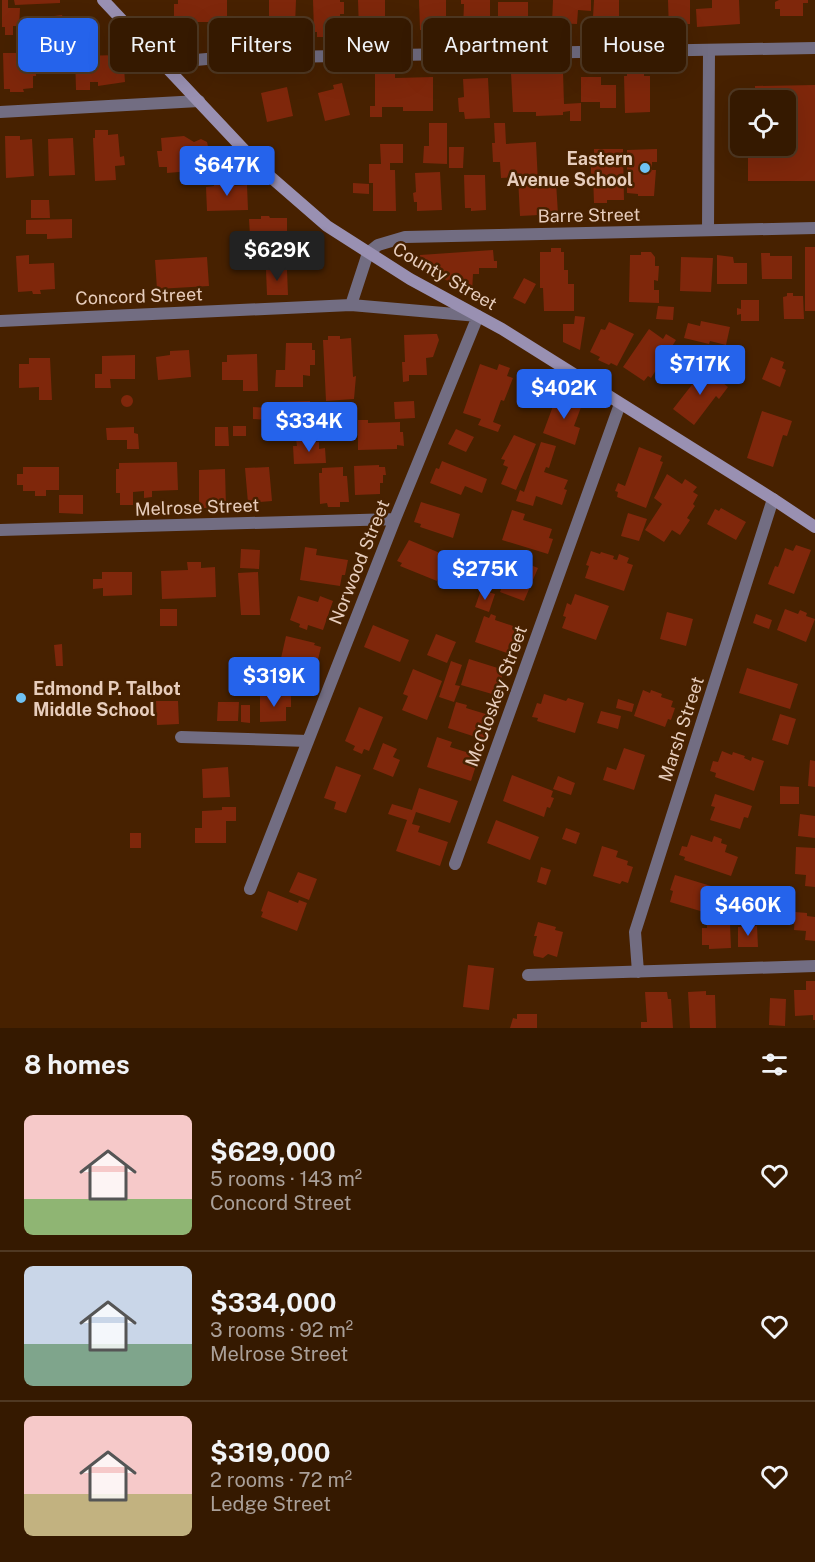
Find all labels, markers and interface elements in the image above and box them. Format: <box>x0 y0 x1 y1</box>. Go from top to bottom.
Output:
chip: Buy <box>18 18 98 72</box>
chip: Rent <box>110 18 197 72</box>
chip: Filters <box>209 18 313 72</box>
chip: New <box>325 18 411 72</box>
chip: Apartment <box>423 18 570 72</box>
chip: House <box>582 18 686 72</box>
map controls <box>730 90 796 156</box>
button: locate <box>730 90 796 156</box>
pin: $647K <box>185 146 269 197</box>
place label: Eastern Avenue School <box>507 148 633 190</box>
text: $647K <box>194 153 260 177</box>
marker: Eastern Avenue School <box>638 161 652 175</box>
street label: Barre Street <box>537 204 641 226</box>
pin: $629K <box>235 231 319 282</box>
text: $629K <box>243 238 311 262</box>
street label: County Street <box>389 238 501 314</box>
street label: Concord Street <box>75 283 203 309</box>
pin: $717K <box>658 345 742 396</box>
text: $717K <box>669 352 731 376</box>
pin: $402K <box>522 369 606 420</box>
text: $402K <box>531 376 597 400</box>
pin: $334K <box>267 402 351 453</box>
text: $334K <box>275 409 343 433</box>
street label: Melrose Street <box>134 494 260 520</box>
street label: Norwood Street <box>324 496 394 628</box>
pin: $275K <box>443 550 527 601</box>
text: $275K <box>452 557 518 581</box>
street label: McCloskey Street <box>461 623 531 769</box>
pin: $319K <box>232 657 316 708</box>
text: $319K <box>243 664 306 688</box>
street label: Marsh Street <box>654 674 708 784</box>
place label: Edmond P. Talbot Middle School <box>33 678 181 720</box>
marker: Edmond P. Talbot Middle School <box>14 691 28 705</box>
pin: $460K <box>706 886 790 937</box>
text: $460K <box>714 893 782 917</box>
icon: filters <box>758 1048 791 1081</box>
text: 8 homes <box>24 1049 130 1080</box>
text: $629,000 <box>210 1136 336 1167</box>
icon: home <box>72 1139 144 1211</box>
icon: heart <box>758 1159 791 1192</box>
text: 5 rooms · 143 m² <box>210 1167 362 1191</box>
text: Concord Street <box>210 1191 352 1215</box>
text: $334,000 <box>210 1287 336 1318</box>
icon: home <box>72 1290 144 1362</box>
icon: heart <box>758 1310 791 1343</box>
text: 3 rooms · 92 m² <box>210 1318 353 1342</box>
text: Melrose Street <box>210 1342 348 1366</box>
text: $319,000 <box>210 1437 331 1468</box>
icon: home <box>72 1440 144 1512</box>
icon: heart <box>758 1460 791 1493</box>
text: 2 rooms · 72 m² <box>210 1468 352 1492</box>
text: Ledge Street <box>210 1492 331 1516</box>

